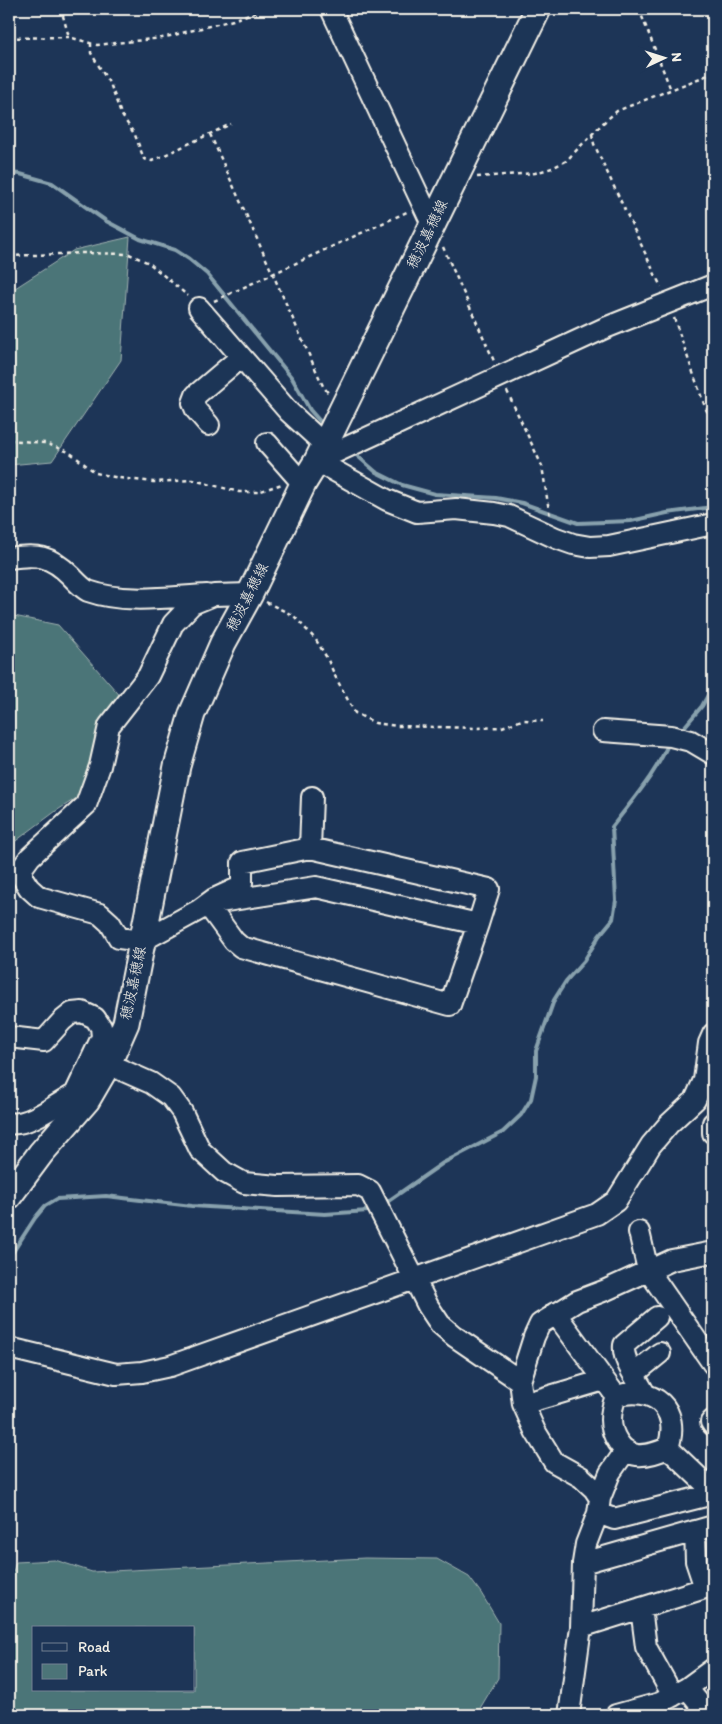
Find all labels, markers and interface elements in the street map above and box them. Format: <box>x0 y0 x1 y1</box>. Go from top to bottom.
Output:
north arrow <box>640 32 690 82</box>
text: N <box>668 52 685 62</box>
street label: 穂波嘉穂線 <box>402 196 452 272</box>
street label: 穂波嘉穂線 <box>222 559 272 635</box>
street label: 穂波嘉穂線 <box>116 944 150 1022</box>
legend <box>32 1626 195 1692</box>
text: Road <box>78 1638 111 1656</box>
text: Park <box>78 1662 108 1680</box>

